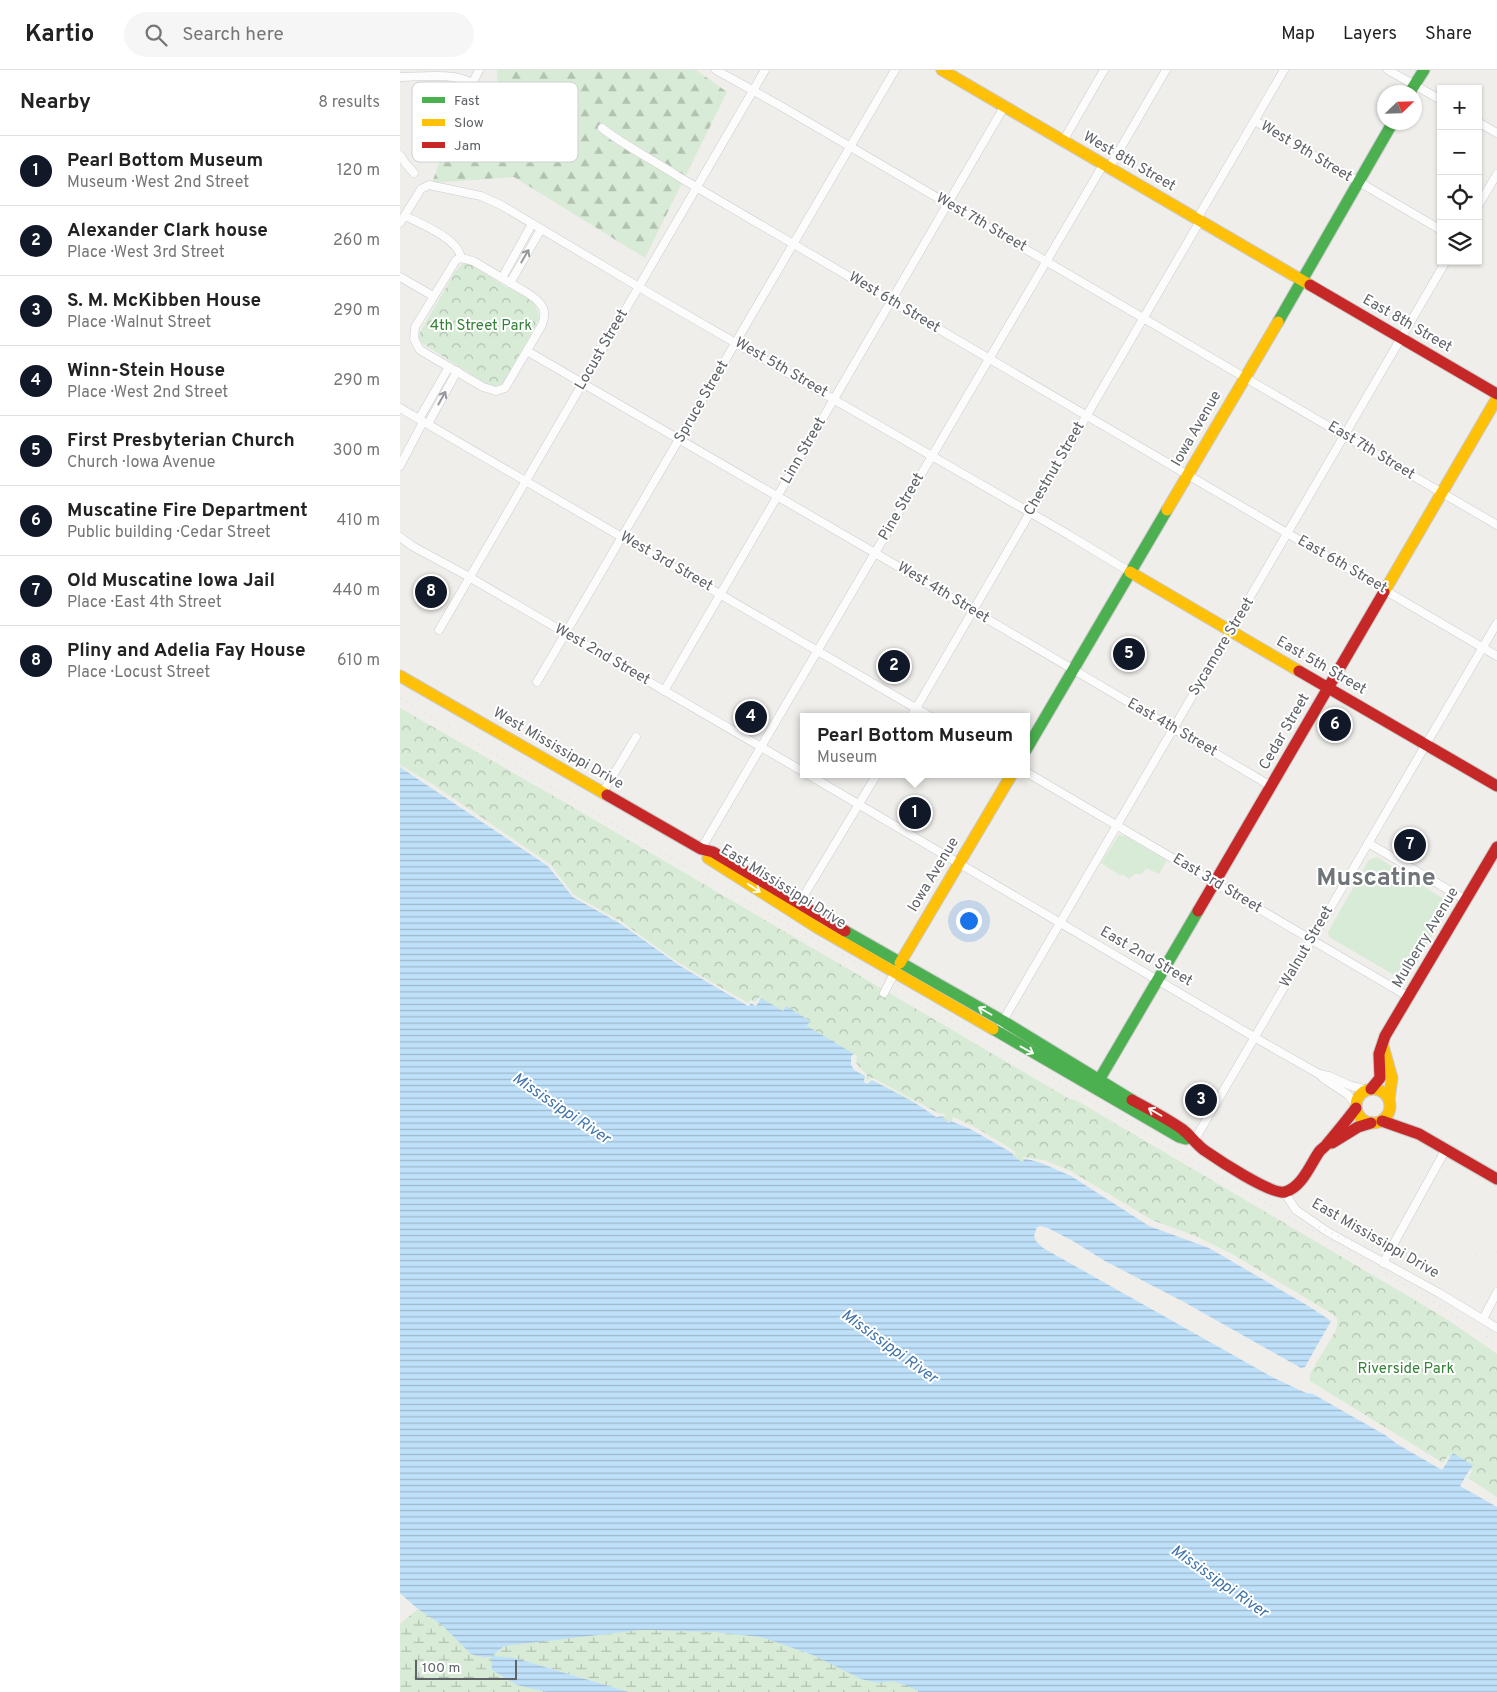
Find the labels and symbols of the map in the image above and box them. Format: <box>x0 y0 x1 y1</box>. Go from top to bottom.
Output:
legend <box>412 82 578 162</box>
north arrow <box>1377 85 1422 130</box>
text: Fast <box>454 93 480 110</box>
text: Slow <box>454 115 484 132</box>
street label: West 9th Street <box>1257 117 1355 187</box>
street label: West 8th Street <box>1079 128 1179 196</box>
text: Jam <box>454 138 481 155</box>
street label: West 7th Street <box>932 189 1030 257</box>
one-way arrow <box>520 248 530 263</box>
street label: West 6th Street <box>845 268 943 338</box>
street label: East 8th Street <box>1359 291 1455 357</box>
street label: Locust Street <box>571 306 633 394</box>
park label: 4th Street Park <box>430 317 532 336</box>
street label: West 5th Street <box>731 334 831 402</box>
street label: Spruce Street <box>671 357 733 447</box>
street label: Iowa Avenue <box>1168 388 1226 470</box>
one-way arrow <box>438 391 448 405</box>
street label: Linn Street <box>777 414 831 488</box>
street label: East 7th Street <box>1324 418 1418 484</box>
street label: Chestnut Street <box>1020 419 1090 519</box>
street label: Pine Street <box>875 470 929 544</box>
street label: West 3rd Street <box>616 528 716 596</box>
street label: East 6th Street <box>1294 532 1390 598</box>
street label: West 4th Street <box>893 558 993 628</box>
pin: 8 <box>415 573 447 611</box>
street label: Sycamore Street <box>1185 594 1259 700</box>
street label: West 2nd Street <box>551 620 653 690</box>
street label: East 5th Street <box>1273 633 1369 699</box>
pin: 5 <box>1113 635 1145 673</box>
pin: 2 <box>878 647 910 685</box>
street label: Cedar Street <box>1255 690 1315 774</box>
street label: East 4th Street <box>1124 695 1220 761</box>
pin: 4 <box>735 698 767 736</box>
street label: West Mississippi Drive <box>489 704 627 794</box>
pin: 6 <box>1319 706 1351 744</box>
pin: 1 <box>899 794 931 832</box>
pin: 7 <box>1394 826 1426 864</box>
street label: Iowa Avenue <box>904 834 964 916</box>
street label: East Mississippi Drive <box>717 841 849 933</box>
street label: East 3rd Street <box>1169 850 1265 918</box>
district label: Muscatine <box>1316 863 1436 895</box>
one-way arrow <box>746 883 760 893</box>
street label: Mulberry Avenue <box>1388 884 1464 992</box>
street label: Walnut Street <box>1276 903 1338 991</box>
your location <box>956 908 982 934</box>
street label: East 2nd Street <box>1096 923 1196 991</box>
one-way arrow <box>979 1006 993 1016</box>
one-way arrow <box>1020 1045 1035 1055</box>
water label: Mississippi River <box>508 1069 616 1150</box>
pin: 3 <box>1185 1081 1217 1119</box>
one-way arrow <box>1148 1107 1162 1117</box>
street label: East Mississippi Drive <box>1308 1195 1442 1283</box>
water label: Mississippi River <box>837 1305 943 1390</box>
park label: Riverside Park <box>1357 1360 1455 1379</box>
water label: Mississippi River <box>1166 1541 1273 1624</box>
scale bar <box>415 1657 518 1680</box>

